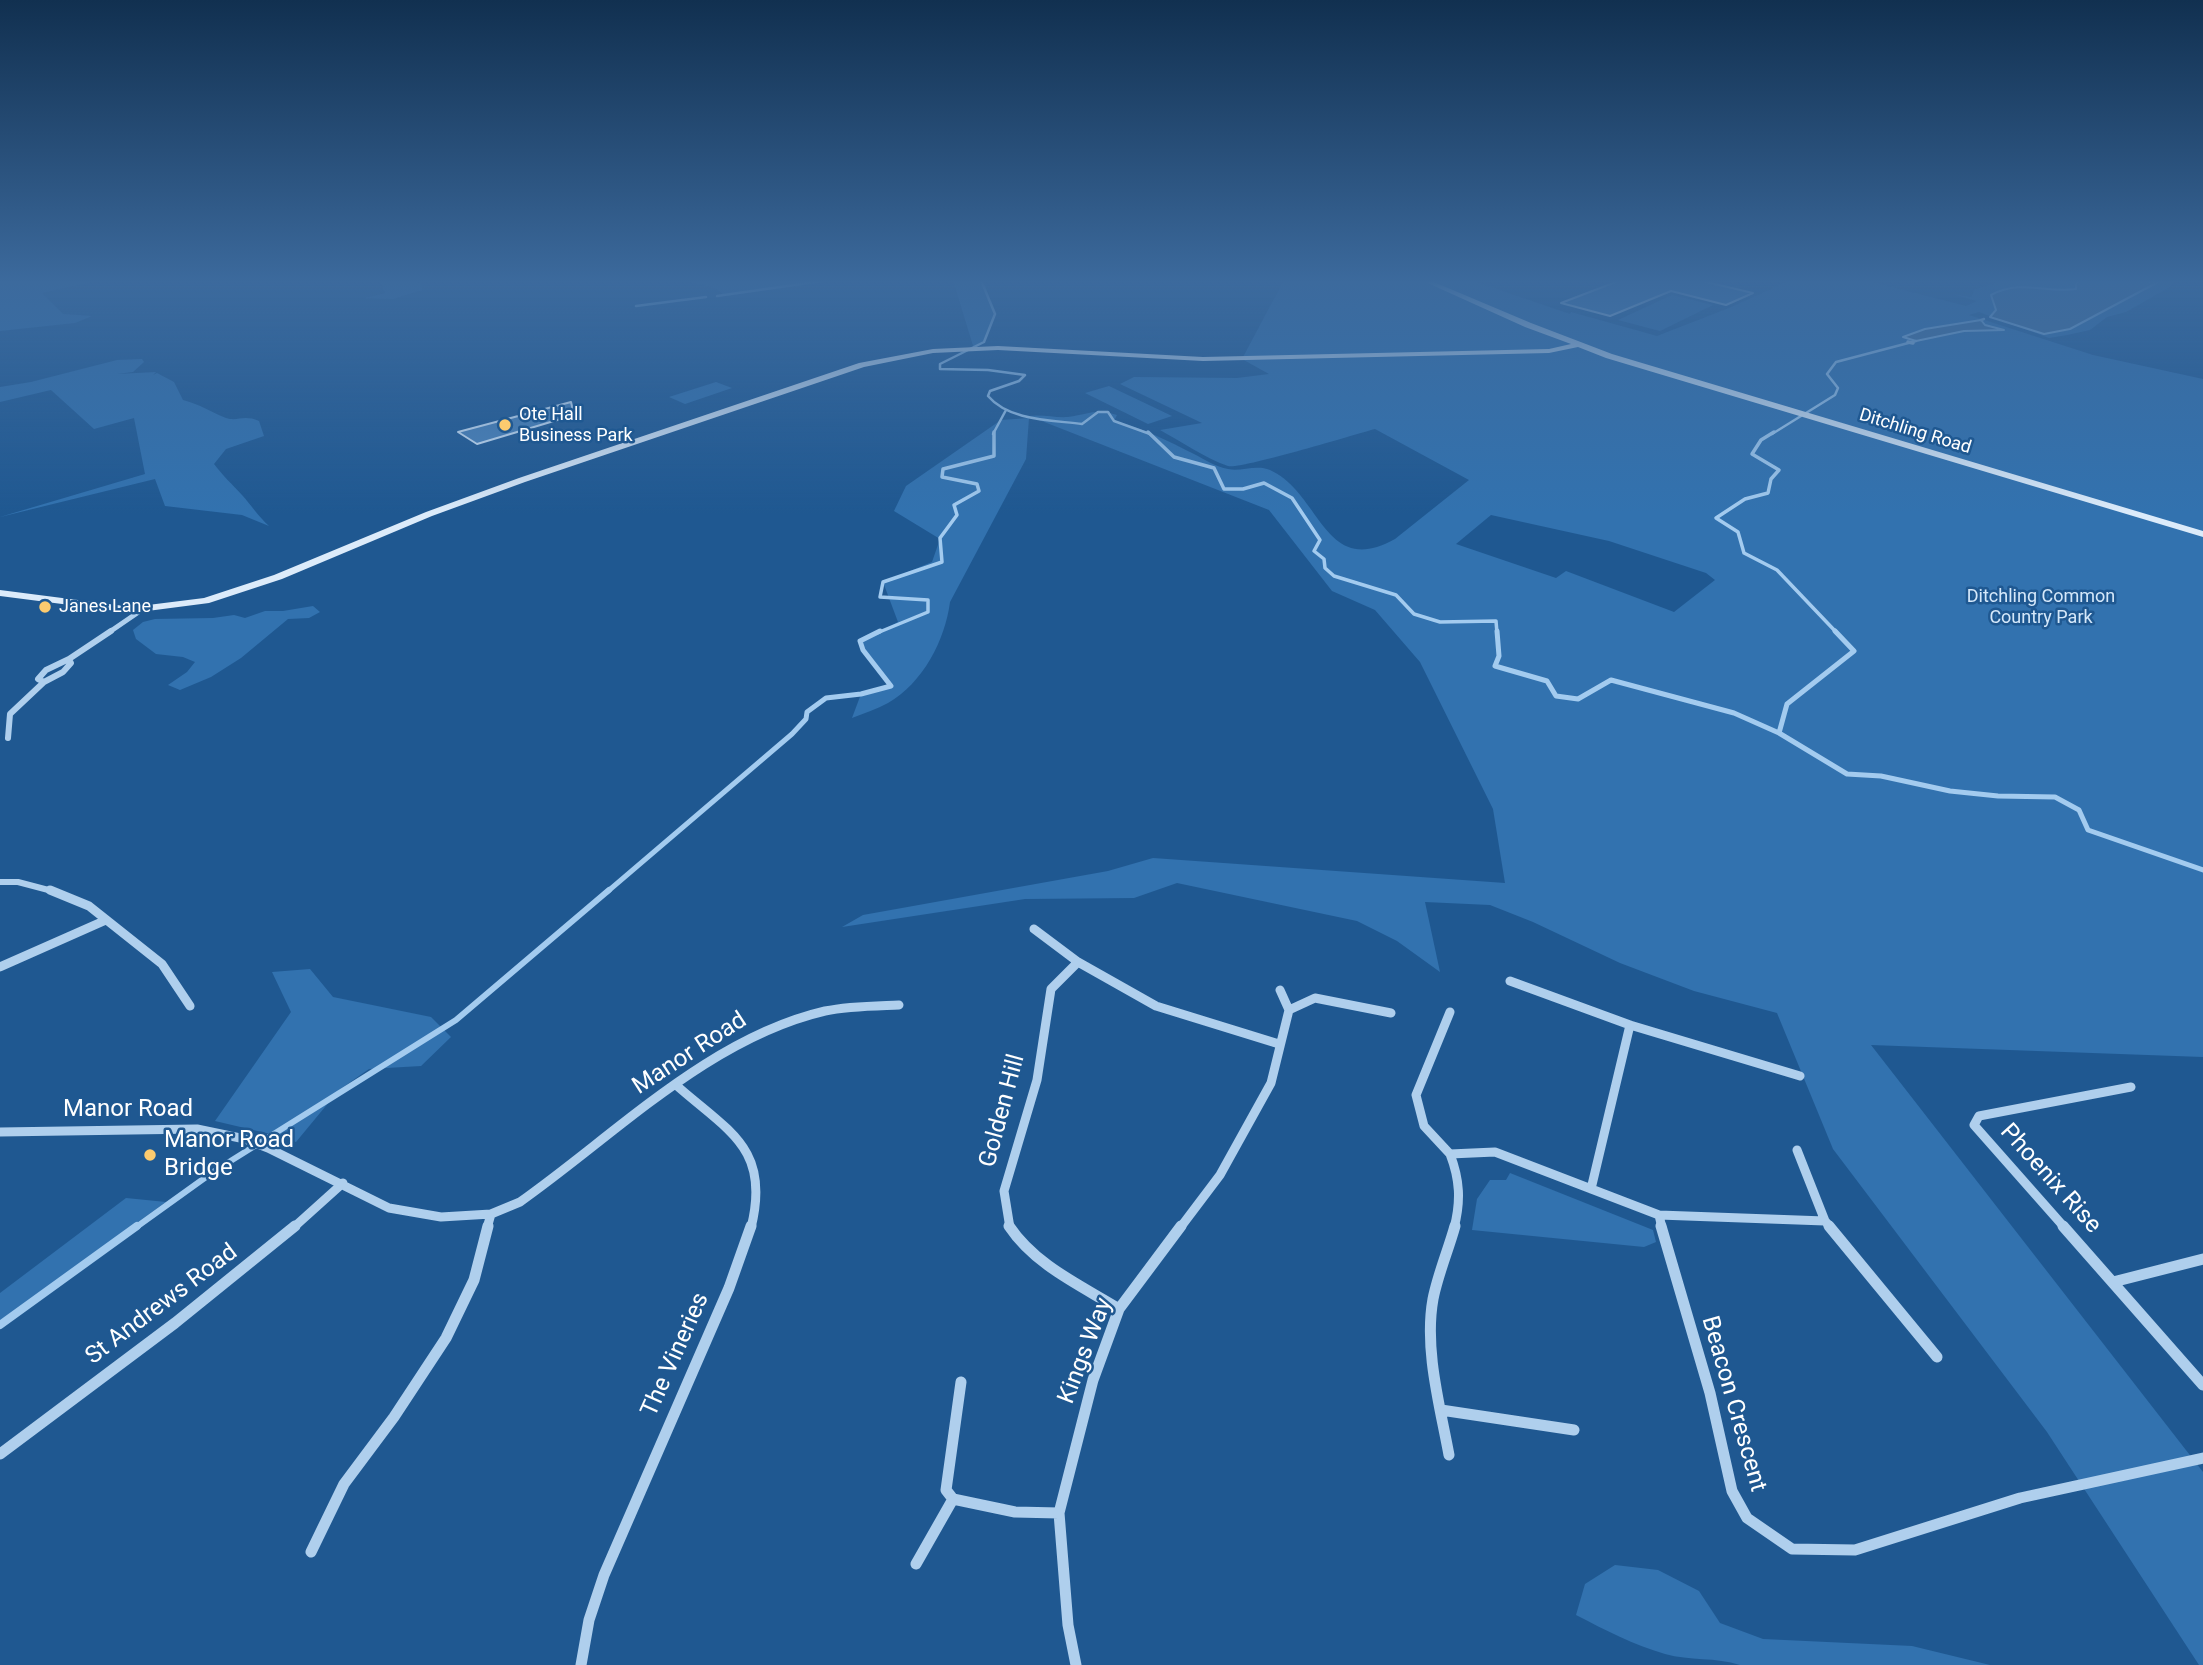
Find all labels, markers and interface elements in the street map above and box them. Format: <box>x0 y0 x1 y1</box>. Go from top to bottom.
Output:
place label: Ote Hall Business Park <box>519 404 633 446</box>
street label: Ditchling Road <box>1856 405 1974 459</box>
marker: Ote Hall Business Park <box>497 417 513 433</box>
park label: Ditchling Common Country Park <box>1967 586 2115 628</box>
place label: Janes Lane <box>59 596 151 618</box>
marker: Janes Lane <box>37 599 53 615</box>
street label: Manor Road <box>628 1006 752 1102</box>
street label: Golden Hill <box>974 1051 1032 1171</box>
street label: Manor Road <box>63 1096 193 1124</box>
street label: Phoenix Rise <box>1993 1118 2107 1240</box>
place label: Manor Road Bridge <box>164 1127 294 1183</box>
marker: Manor Road Bridge <box>142 1147 158 1163</box>
street label: St Andrews Road <box>80 1239 244 1371</box>
street label: The Vineries <box>636 1289 716 1421</box>
street label: Kings Way <box>1053 1294 1119 1408</box>
street label: Beacon Crescent <box>1694 1313 1772 1495</box>

